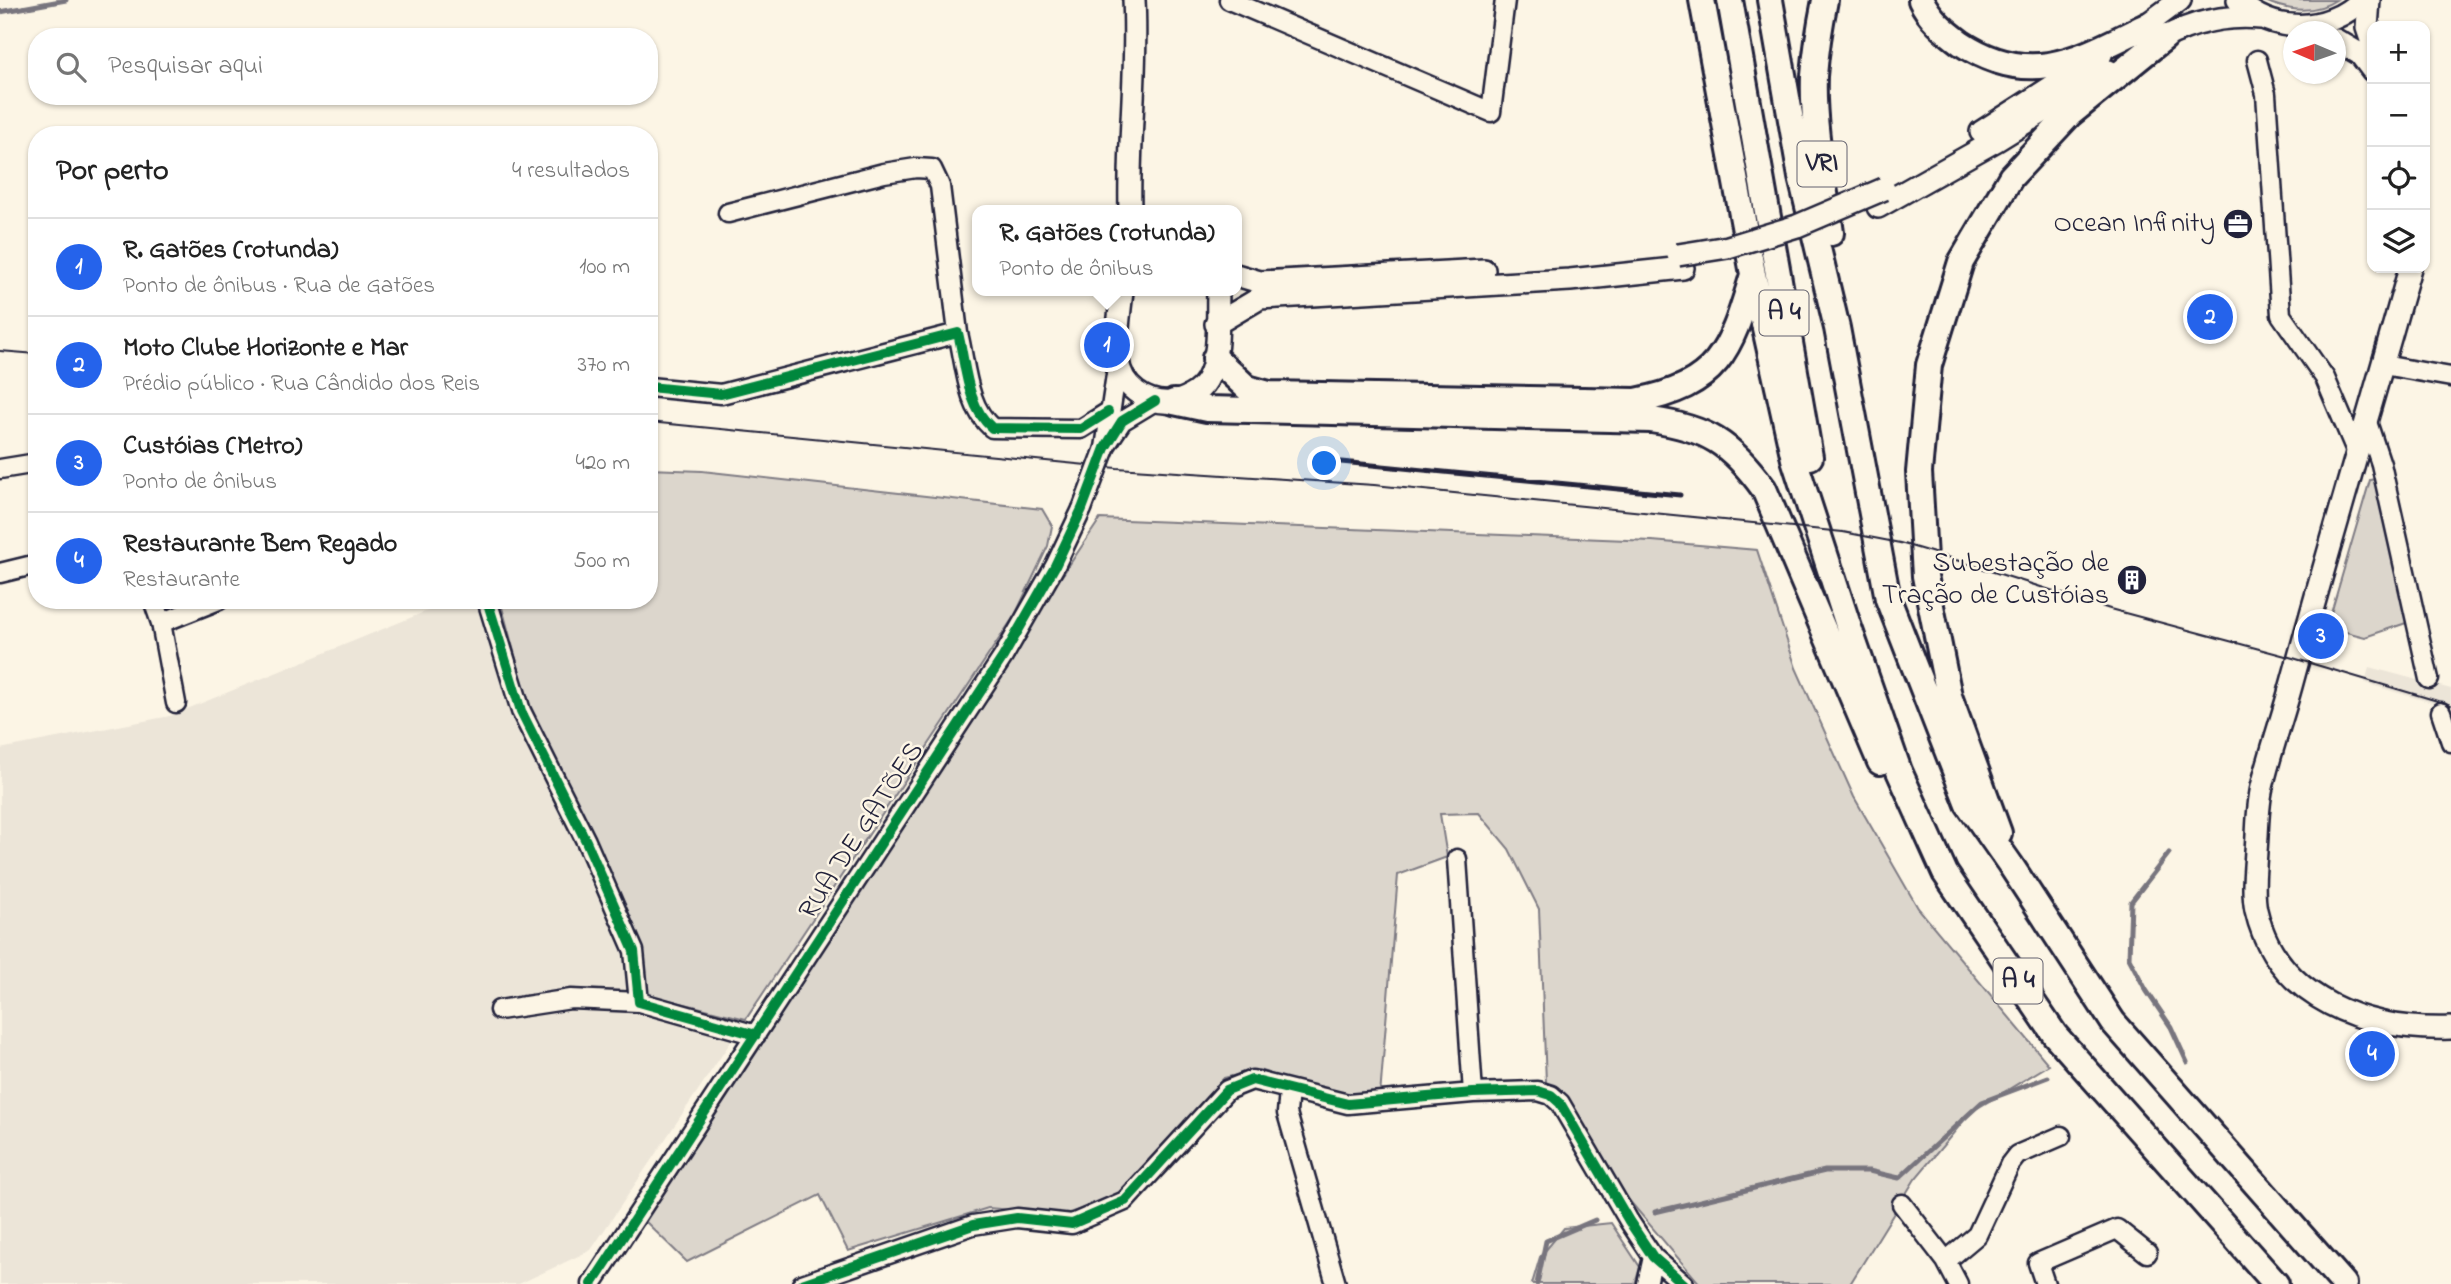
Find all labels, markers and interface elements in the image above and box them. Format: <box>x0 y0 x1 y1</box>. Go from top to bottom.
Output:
north arrow <box>2283 21 2346 84</box>
map controls <box>2367 21 2430 273</box>
button: + <box>2367 21 2430 84</box>
search box <box>28 28 658 105</box>
icon: search <box>52 48 90 86</box>
text: Pesquisar aqui <box>108 48 263 86</box>
button: − <box>2367 84 2430 147</box>
road number: VRI <box>1798 141 1846 186</box>
button: locate <box>2367 147 2430 210</box>
text: Por perto <box>56 150 169 194</box>
text: 4 resultados <box>512 155 630 188</box>
place label: Ocean Infinity <box>2053 204 2215 245</box>
popup <box>972 205 1242 296</box>
office icon: Ocean Infinity <box>2221 207 2255 241</box>
button: layers <box>2367 210 2430 273</box>
text: R. Gatões (rotunda) <box>999 215 1215 253</box>
text: R. Gatões (rotunda) <box>123 232 338 270</box>
text: 1 <box>75 251 83 284</box>
text: 100 m <box>579 251 630 284</box>
text: Ponto de ônibus <box>999 253 1153 286</box>
text: Ponto de ônibus · Rua de Gatões <box>123 270 435 303</box>
road number: A 4 <box>1760 290 1809 336</box>
pin: 2 <box>2187 291 2233 343</box>
pin: 1 <box>1084 319 1130 371</box>
text: Moto Clube Horizonte e Mar <box>123 330 408 368</box>
text: 2 <box>73 349 85 382</box>
text: 370 m <box>577 349 630 382</box>
text: Prédio público · Rua Cândido dos Reis <box>123 368 480 401</box>
text: Custóias (Metro) <box>123 428 302 466</box>
your location <box>1307 446 1341 480</box>
text: 3 <box>74 447 84 480</box>
text: 420 m <box>576 447 630 480</box>
text: Ponto de ônibus <box>123 466 277 499</box>
text: Restaurante Bem Regado <box>123 526 397 564</box>
place label: Subestação de Tração de Custóias <box>1882 544 2109 617</box>
text: 4 <box>74 545 84 578</box>
text: 500 m <box>573 545 630 578</box>
building icon: Subestação de Tração de Custóias <box>2115 563 2149 597</box>
text: Restaurante <box>123 564 240 597</box>
pin: 3 <box>2298 610 2344 662</box>
street label: RUA DE GATÕES <box>789 734 935 928</box>
road number: A 4 <box>1994 958 2042 1004</box>
pin: 4 <box>2349 1028 2395 1080</box>

